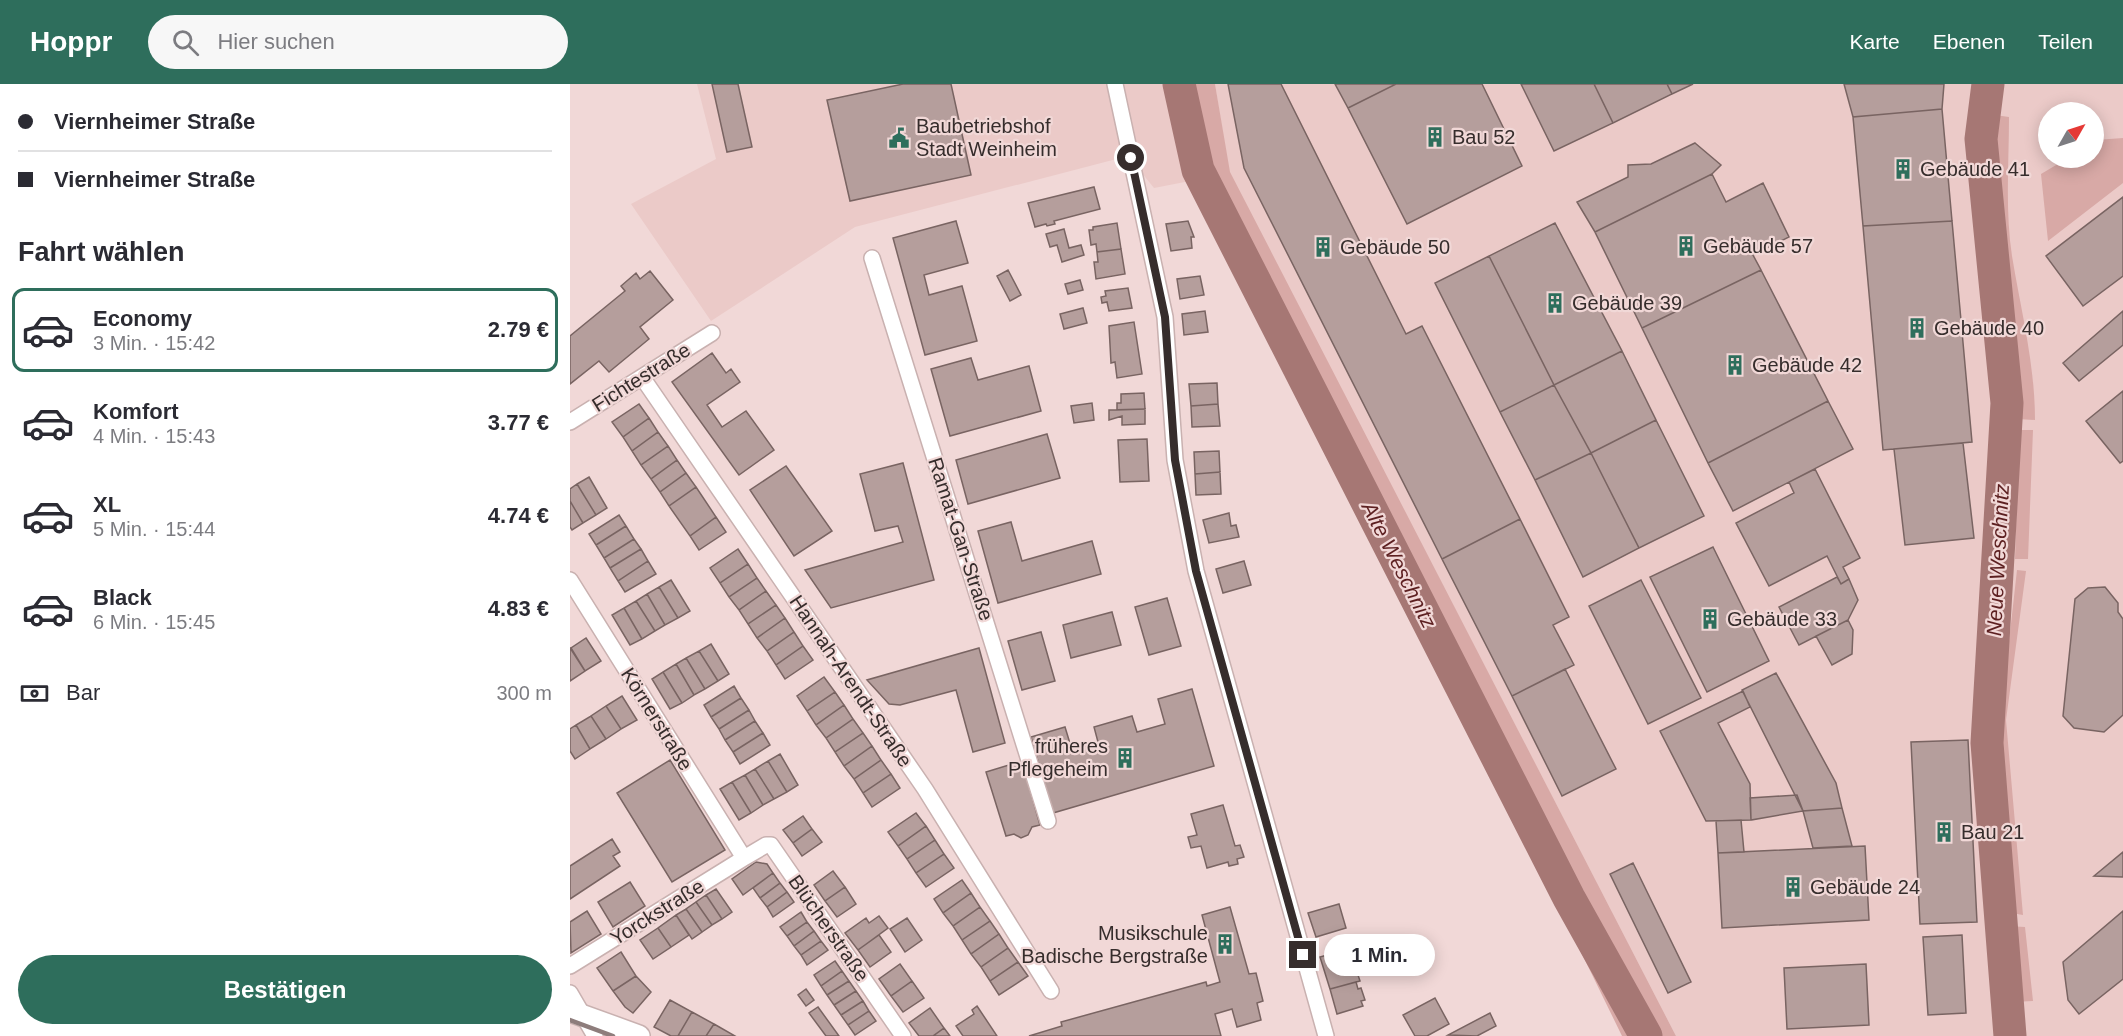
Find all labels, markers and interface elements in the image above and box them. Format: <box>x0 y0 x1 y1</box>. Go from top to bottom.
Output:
search box <box>148 15 568 69</box>
text: Hoppr <box>30 26 112 57</box>
icon: search <box>169 26 202 59</box>
text: Hier suchen <box>217 29 335 54</box>
text: Karte <box>1850 30 1900 53</box>
text: Ebenen <box>1933 30 2005 53</box>
text: Teilen <box>2038 30 2093 53</box>
north arrow <box>2038 102 2104 168</box>
map controls <box>2038 102 2104 168</box>
text: Viernheimer Straße <box>54 109 255 134</box>
place label: Baubetriebshof Stadt Weinheim <box>916 115 1057 160</box>
building icon: Bau 52 <box>1423 125 1447 149</box>
public building icon: Baubetriebshof Stadt Weinheim <box>887 126 911 150</box>
place label: Bau 52 <box>1452 126 1515 148</box>
route start <box>1117 144 1144 171</box>
building icon: Gebäude 41 <box>1891 157 1915 181</box>
place label: Gebäude 41 <box>1920 158 2030 180</box>
text: Viernheimer Straße <box>54 167 255 192</box>
building icon: Gebäude 57 <box>1674 234 1698 258</box>
building icon: Gebäude 50 <box>1311 235 1335 259</box>
place label: Gebäude 57 <box>1703 235 1813 257</box>
place label: Gebäude 50 <box>1340 236 1450 258</box>
text: Fahrt wählen <box>18 237 185 267</box>
building icon: Gebäude 39 <box>1543 291 1567 315</box>
place label: Gebäude 39 <box>1572 292 1682 314</box>
icon: car <box>21 303 75 357</box>
text: Economy <box>93 306 192 331</box>
building icon: Gebäude 40 <box>1905 316 1929 340</box>
text: 2.79 € <box>488 317 549 342</box>
place label: Gebäude 40 <box>1934 317 2044 339</box>
text: 3 Min. · 15:42 <box>93 332 215 354</box>
street label: Fichtestraße <box>588 338 694 416</box>
building icon: Gebäude 42 <box>1723 353 1747 377</box>
place label: Gebäude 42 <box>1752 354 1862 376</box>
icon: car <box>21 396 75 450</box>
text: Komfort <box>93 399 179 424</box>
text: 3.77 € <box>488 410 549 435</box>
text: 4 Min. · 15:43 <box>93 425 215 447</box>
street label: Ramat-Gan-Straße <box>924 455 998 623</box>
water label: Neue Weschnitz <box>1982 483 2013 637</box>
icon: car <box>21 489 75 543</box>
text: XL <box>93 492 121 517</box>
water label: Alte Weschnitz <box>1357 496 1441 632</box>
text: 4.74 € <box>488 503 549 528</box>
text: 5 Min. · 15:44 <box>93 518 215 540</box>
icon: car <box>21 582 75 636</box>
text: Black <box>93 585 152 610</box>
street label: Hannah-Arendt-Straße <box>785 591 917 771</box>
text: 4.83 € <box>488 596 549 621</box>
building icon: Gebäude 33 <box>1698 607 1722 631</box>
place label: Gebäude 33 <box>1727 608 1837 630</box>
text: 6 Min. · 15:45 <box>93 611 215 633</box>
street label: Körnerstraße <box>617 664 697 774</box>
icon: cash <box>18 677 51 710</box>
text: Bar <box>66 680 100 705</box>
text: 300 m <box>496 682 552 704</box>
place label: früheres Pflegeheim <box>1008 735 1108 780</box>
building icon: früheres Pflegeheim <box>1113 746 1137 770</box>
building icon: Bau 21 <box>1932 820 1956 844</box>
place label: Bau 21 <box>1961 821 2024 843</box>
street label: Blücherstraße <box>784 871 874 985</box>
street label: Yorckstraße <box>606 875 708 949</box>
building icon: Gebäude 24 <box>1781 875 1805 899</box>
place label: Gebäude 24 <box>1810 876 1920 898</box>
place label: Musikschule Badische Bergstraße <box>1021 922 1208 967</box>
building icon: Musikschule Badische Bergstraße <box>1213 932 1237 956</box>
callout: 1 Min. <box>1324 934 1435 976</box>
route end <box>1289 941 1316 968</box>
text: 1 Min. <box>1351 944 1408 966</box>
button: Bestätigen <box>18 955 552 1024</box>

